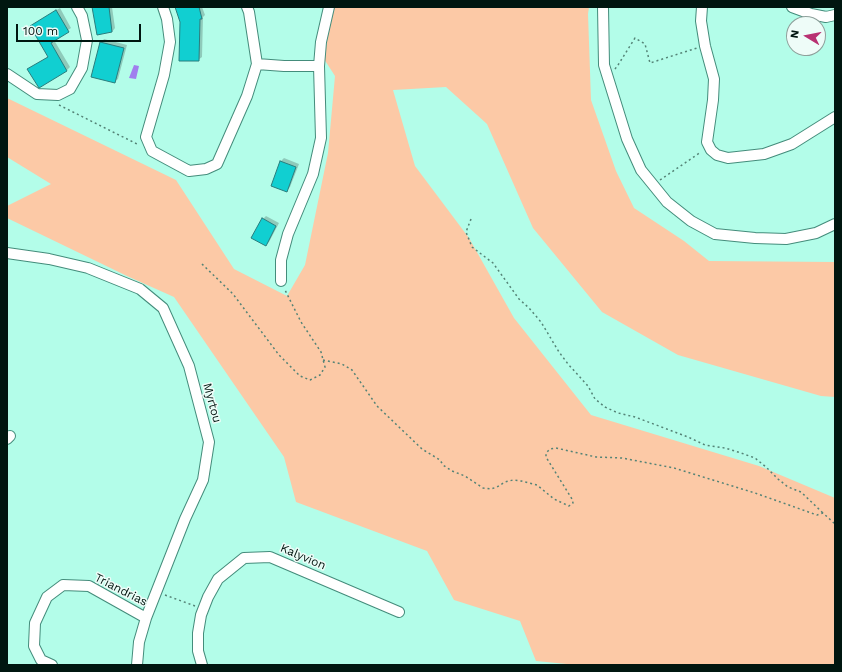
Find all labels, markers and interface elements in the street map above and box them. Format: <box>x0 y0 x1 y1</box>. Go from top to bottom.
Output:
scale bar <box>18 16 143 42</box>
north arrow <box>786 16 826 56</box>
text: 100 m <box>23 24 58 38</box>
text: N <box>788 29 802 39</box>
street label: Myrtou <box>200 382 224 424</box>
street label: Kalyvion <box>278 541 328 573</box>
street label: Triandrias <box>92 571 150 609</box>

